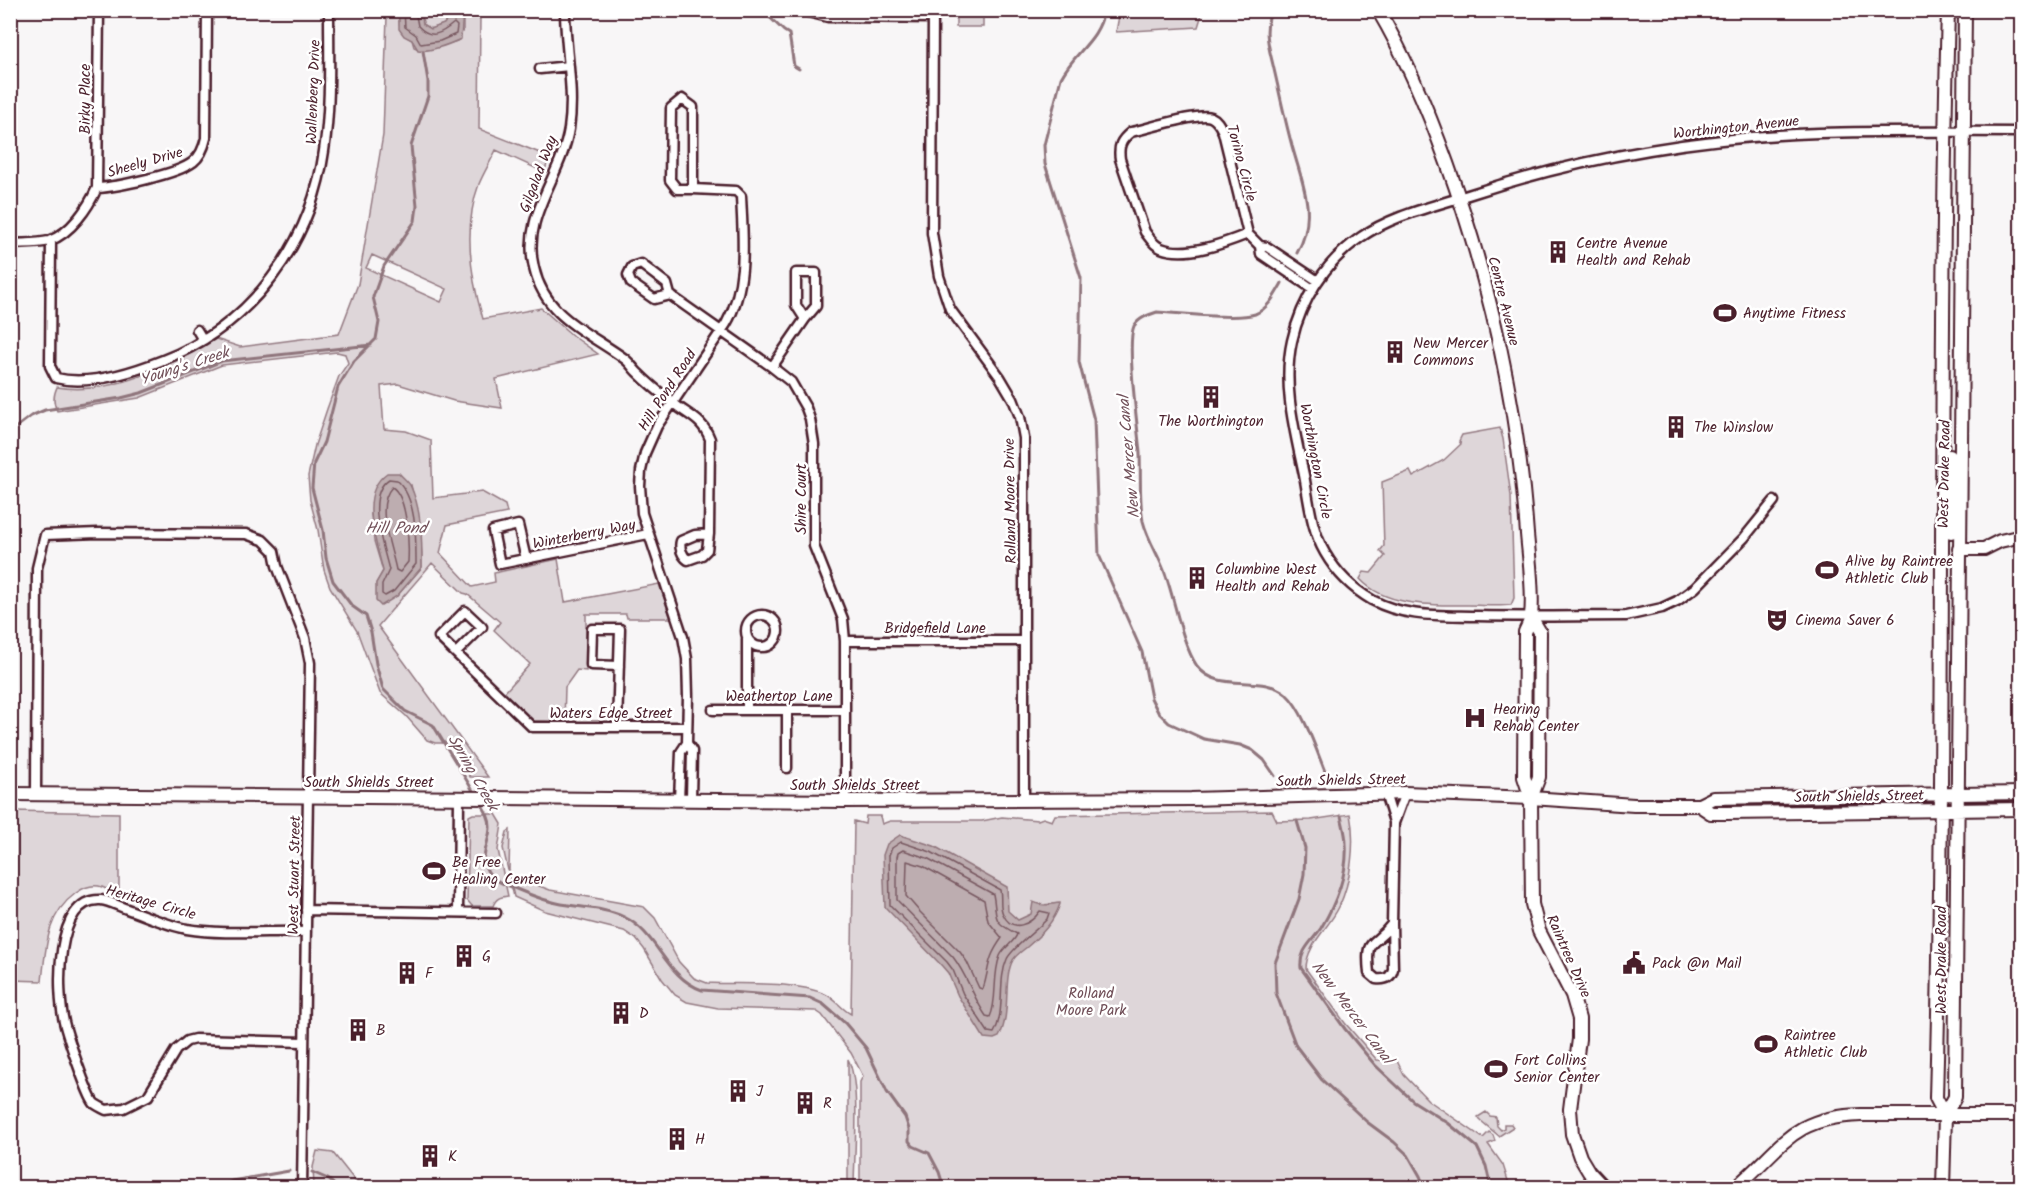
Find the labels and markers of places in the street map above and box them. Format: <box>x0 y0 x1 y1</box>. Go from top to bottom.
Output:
place label: Centre Avenue Health and Rehab <box>1576 232 1690 273</box>
building icon: Centre Avenue Health and Rehab <box>1545 239 1571 265</box>
sports icon: Anytime Fitness <box>1712 300 1738 326</box>
place label: Anytime Fitness <box>1743 302 1847 326</box>
place label: New Mercer Commons <box>1413 332 1489 373</box>
building icon: New Mercer Commons <box>1382 339 1408 365</box>
building icon: The Worthington <box>1198 384 1224 410</box>
place label: The Worthington <box>1158 410 1264 434</box>
building icon: The Winslow <box>1663 414 1689 440</box>
place label: The Winslow <box>1694 416 1774 440</box>
place label: Alive by Raintree Athletic Club <box>1845 550 1953 591</box>
sports icon: Alive by Raintree Athletic Club <box>1814 557 1840 583</box>
place label: Columbine West Health and Rehab <box>1215 558 1329 599</box>
building icon: Columbine West Health and Rehab <box>1184 565 1210 591</box>
theatre icon: Cinema Saver 6 <box>1764 607 1790 633</box>
place label: Cinema Saver 6 <box>1795 609 1895 633</box>
place label: Hearing Rehab Center <box>1493 698 1580 739</box>
hospital icon: Hearing Rehab Center <box>1462 705 1488 731</box>
place label: Be Free Healing Center <box>452 851 547 892</box>
sports icon: Be Free Healing Center <box>421 858 447 884</box>
building icon: G <box>451 943 477 969</box>
place label: G <box>482 945 491 969</box>
public building icon: Pack @n Mail <box>1621 950 1647 976</box>
place label: Pack @n Mail <box>1652 952 1742 976</box>
building icon: F <box>394 960 420 986</box>
place label: F <box>425 962 434 986</box>
building icon: D <box>608 1000 634 1026</box>
place label: D <box>639 1002 649 1026</box>
building icon: B <box>345 1017 371 1043</box>
place label: B <box>376 1019 386 1043</box>
place label: Raintree Athletic Club <box>1784 1024 1867 1065</box>
sports icon: Raintree Athletic Club <box>1753 1031 1779 1057</box>
place label: Fort Collins Senior Center <box>1514 1049 1600 1090</box>
sports icon: Fort Collins Senior Center <box>1483 1056 1509 1082</box>
building icon: J <box>725 1078 751 1104</box>
place label: J <box>756 1080 764 1104</box>
building icon: R <box>792 1090 818 1116</box>
place label: R <box>823 1092 832 1116</box>
building icon: H <box>664 1126 690 1152</box>
place label: H <box>695 1128 705 1152</box>
building icon: K <box>417 1143 443 1169</box>
place label: K <box>448 1145 457 1169</box>

